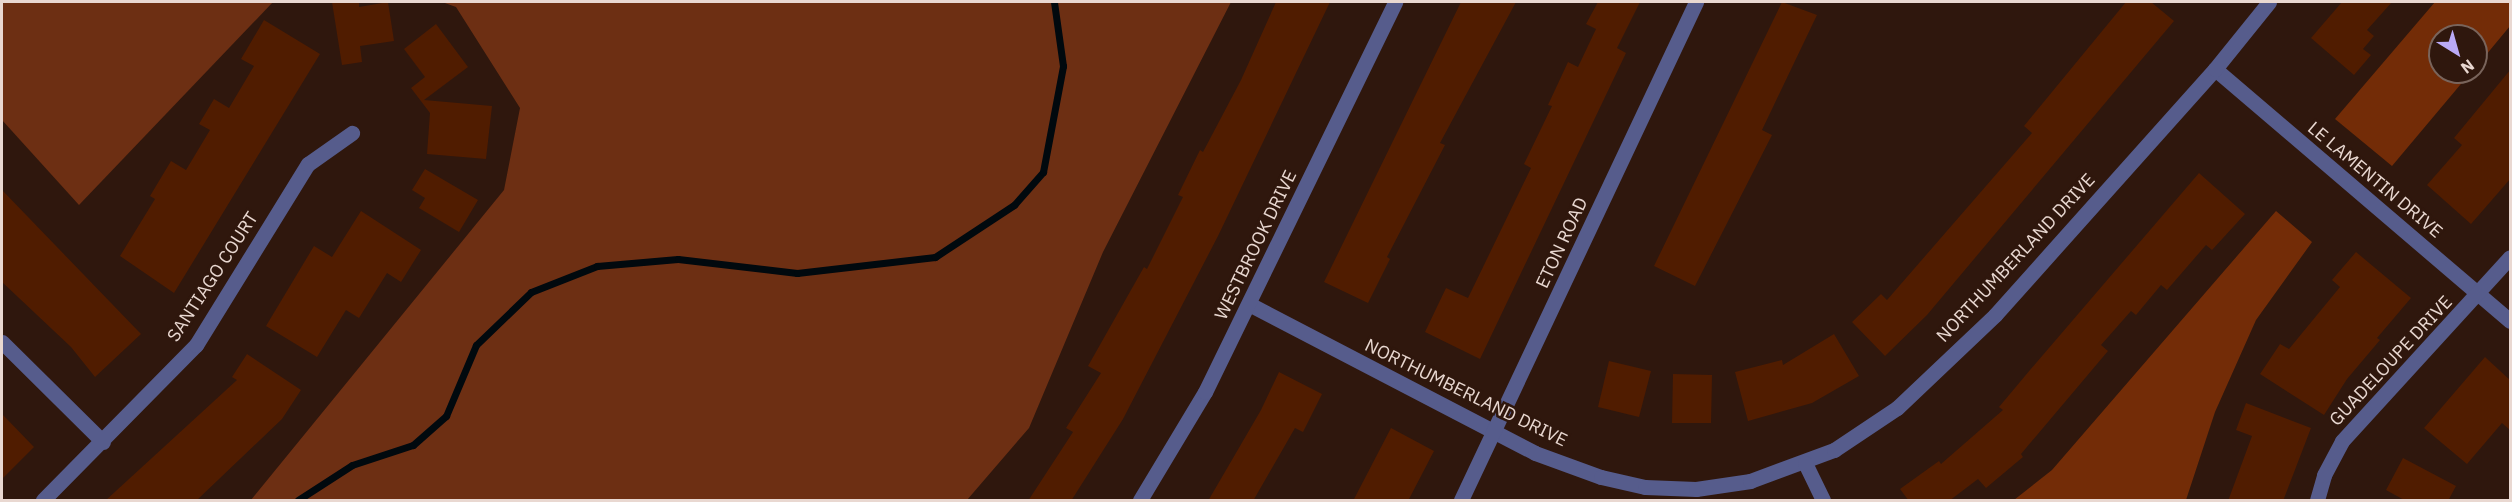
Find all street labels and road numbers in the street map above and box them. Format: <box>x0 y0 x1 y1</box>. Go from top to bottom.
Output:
street label: LE LAMENTIN DRIVE <box>2303 117 2447 243</box>
street label: WESTBROOK DRIVE <box>1210 167 1302 323</box>
street label: NORTHUMBERLAND DRIVE <box>1932 169 2100 347</box>
street label: ETON ROAD <box>1532 194 1592 292</box>
street label: SANTIAGO COURT <box>163 208 263 346</box>
street label: GUADELOUPE DRIVE <box>2325 291 2457 431</box>
street label: NORTHUMBERLAND DRIVE <box>1361 335 1571 451</box>

